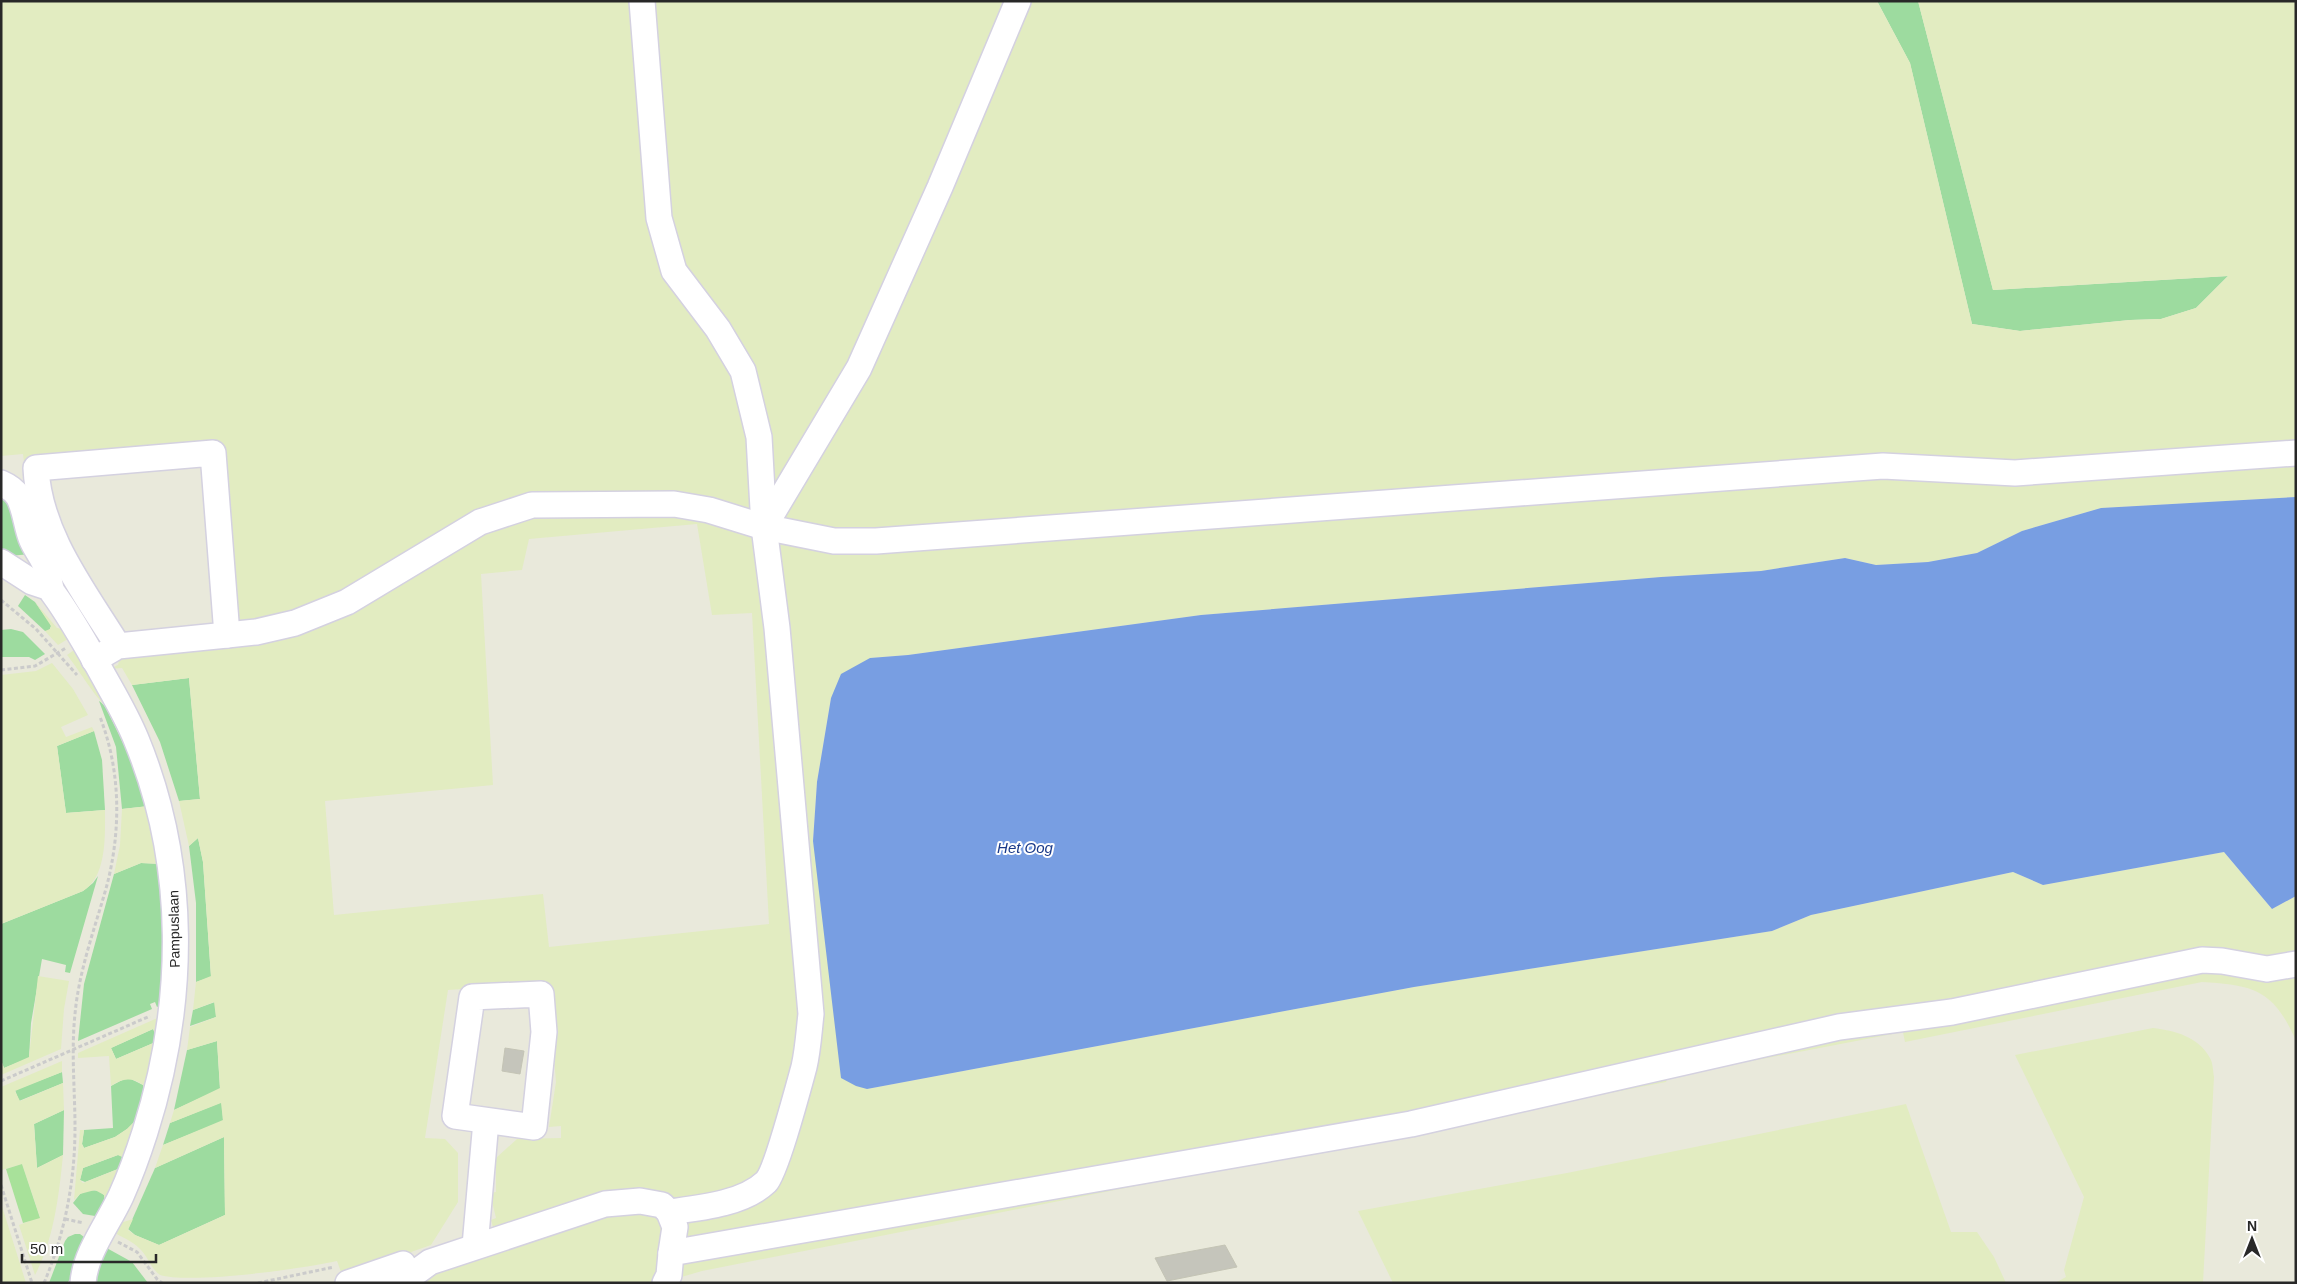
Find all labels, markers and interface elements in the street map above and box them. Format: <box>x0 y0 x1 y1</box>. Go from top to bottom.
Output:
water label: Het Oog <box>997 839 1054 856</box>
street label: Pampuslaan <box>165 890 183 968</box>
north arrow <box>2227 1214 2277 1264</box>
text: N <box>2247 1218 2257 1234</box>
scale bar <box>22 1232 156 1264</box>
text: 50 m <box>30 1240 63 1257</box>

